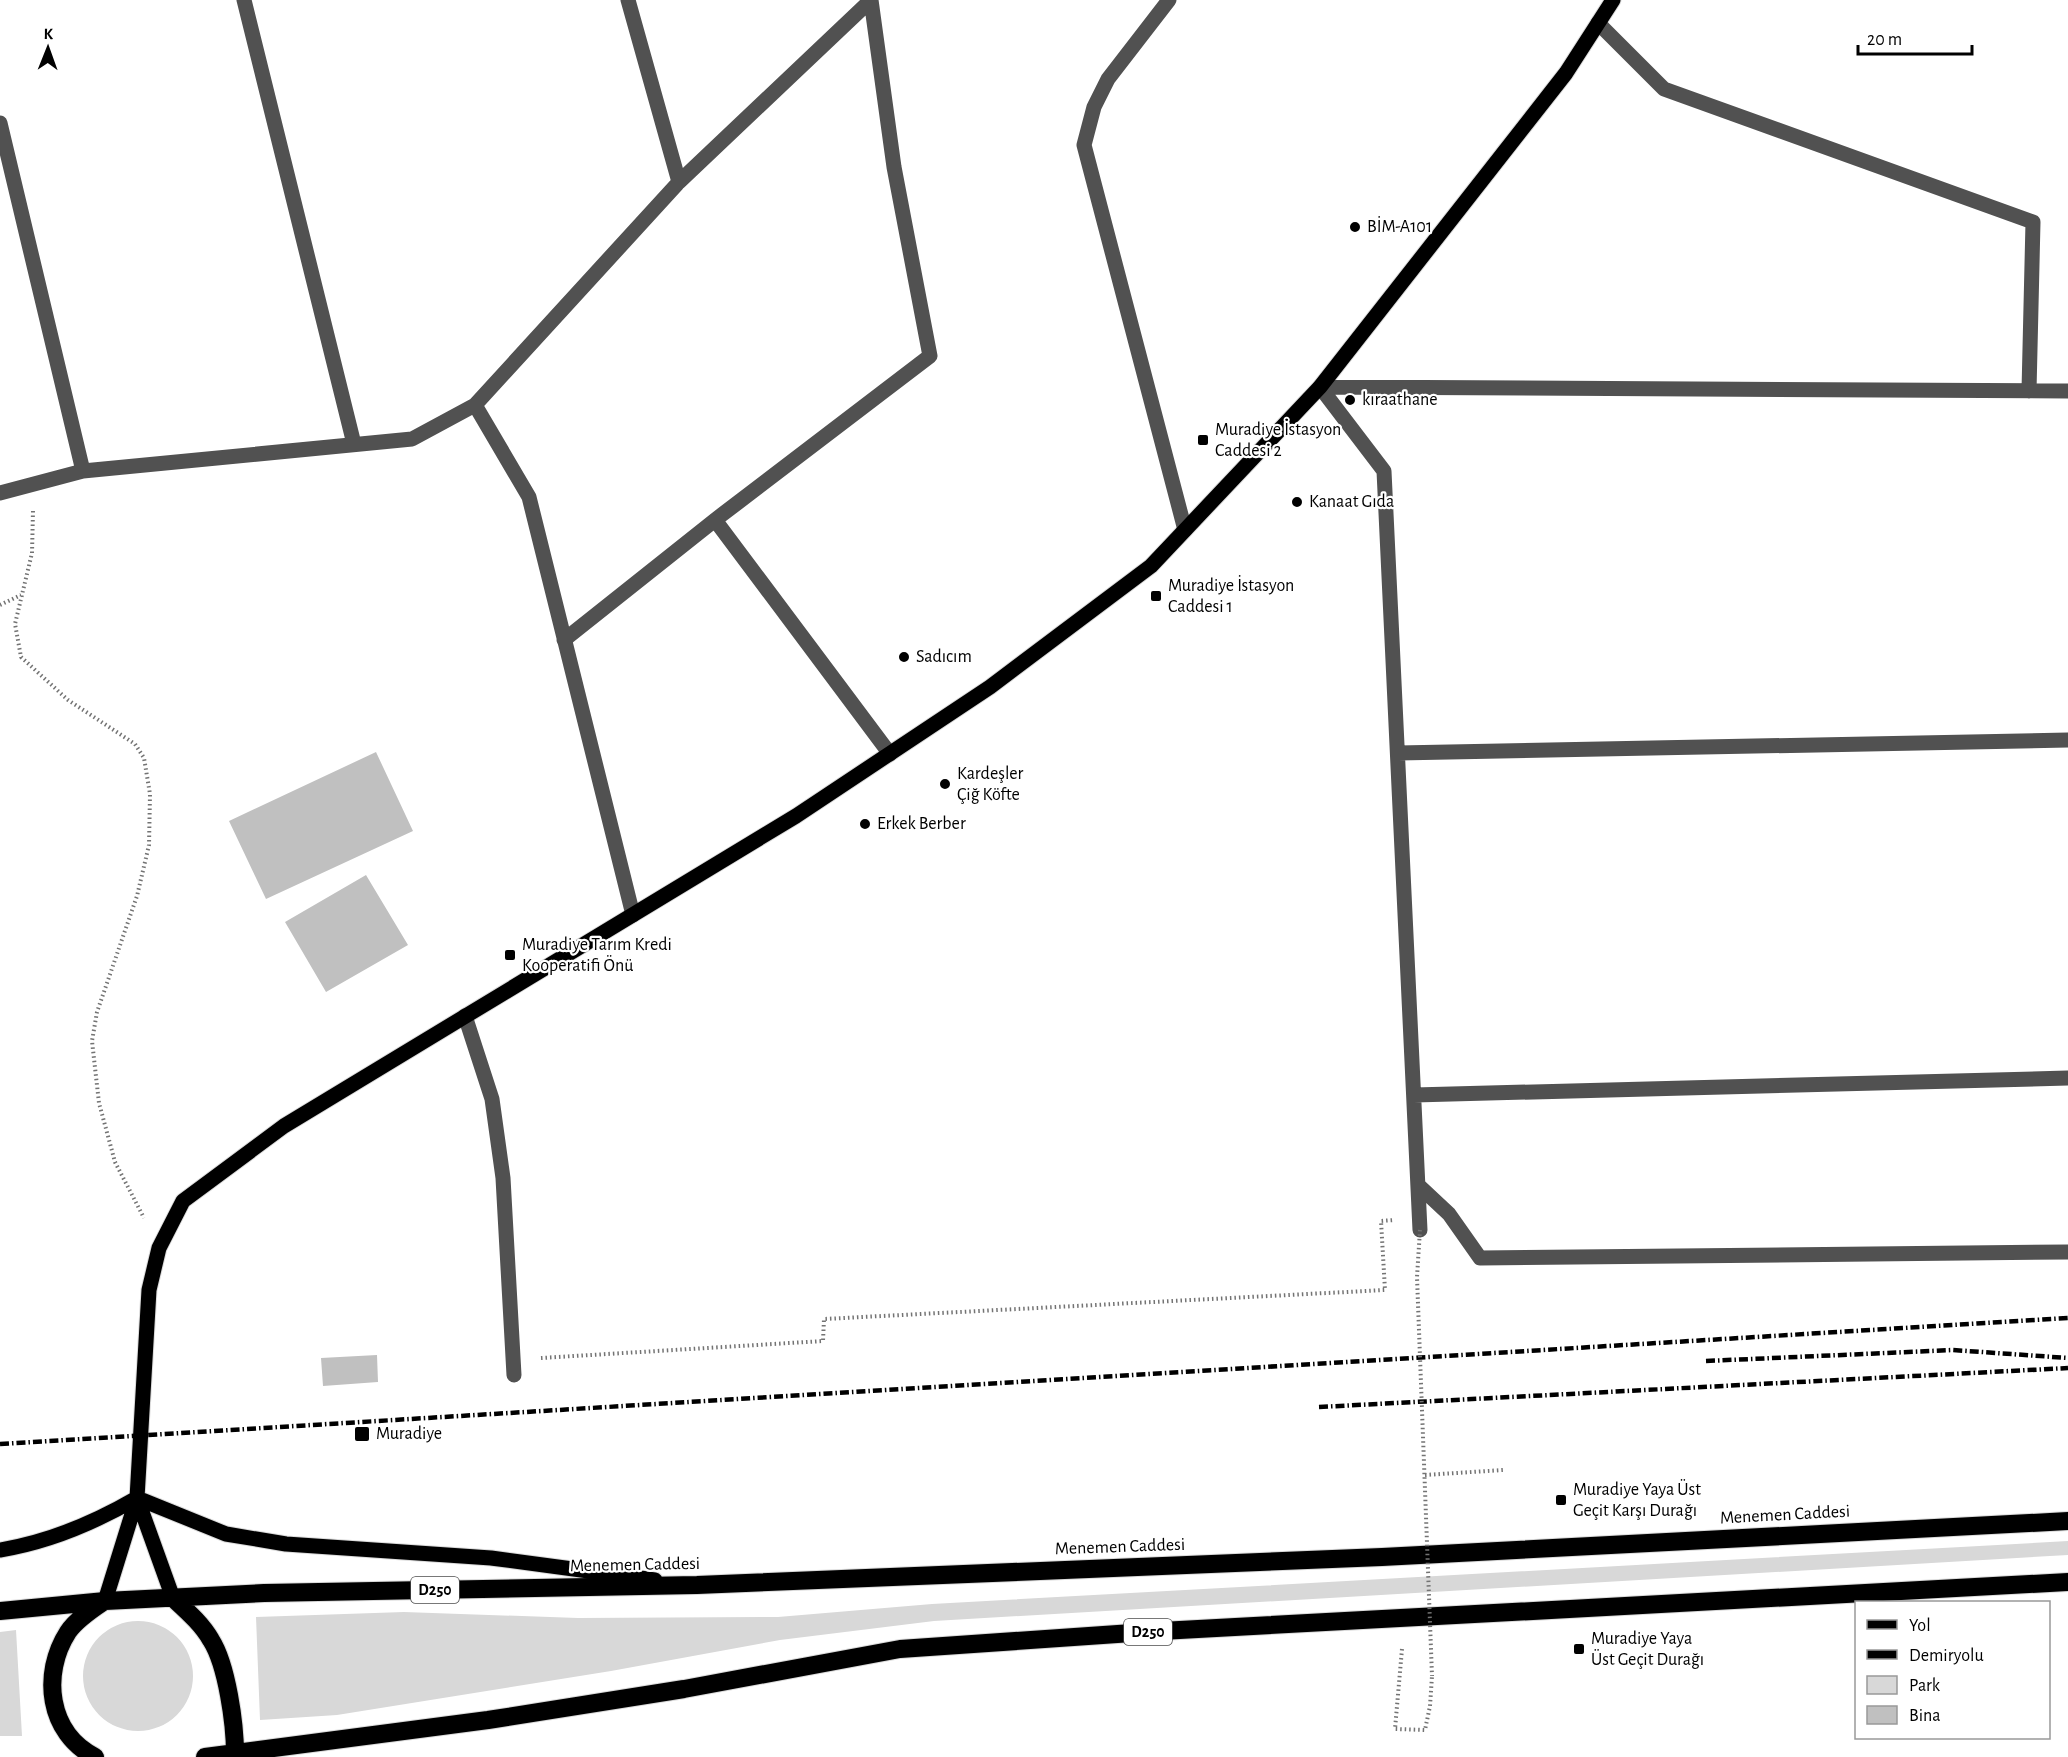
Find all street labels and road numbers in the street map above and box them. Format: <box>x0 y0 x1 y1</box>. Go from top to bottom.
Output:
street label: Menemen Caddesi <box>1719 1503 1851 1527</box>
street label: Menemen Caddesi <box>1055 1536 1185 1558</box>
street label: Menemen Caddesi <box>570 1555 700 1575</box>
road number: D250 <box>411 1577 459 1603</box>
road number: D250 <box>1124 1619 1172 1645</box>

